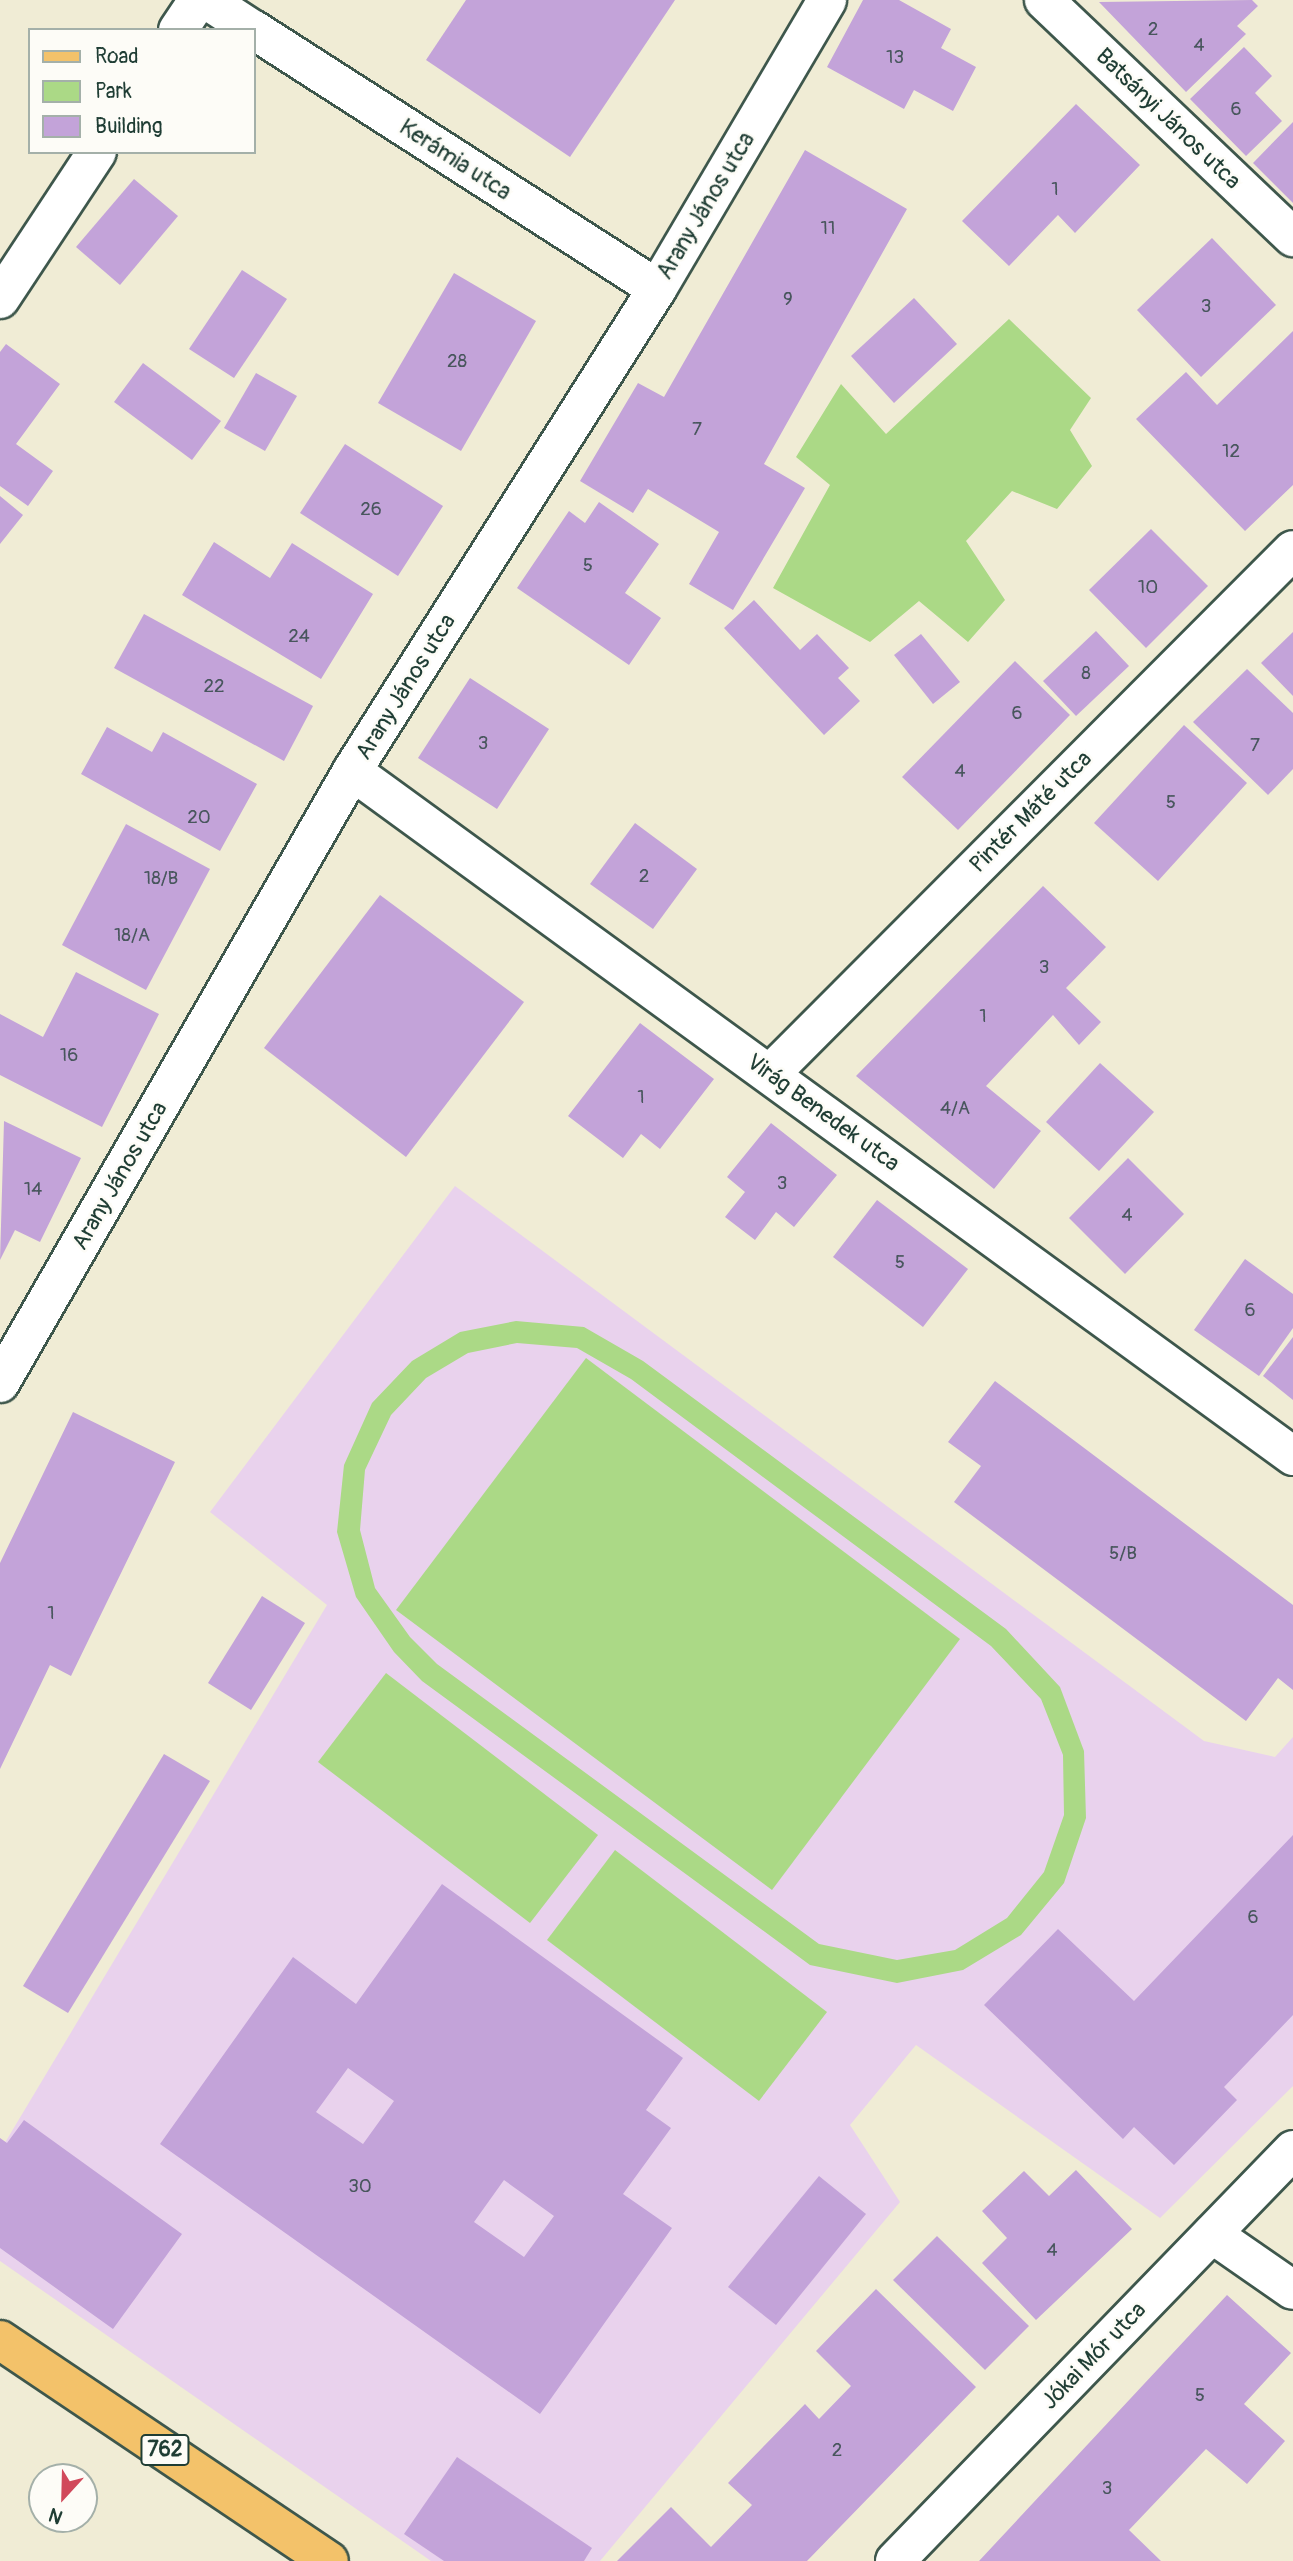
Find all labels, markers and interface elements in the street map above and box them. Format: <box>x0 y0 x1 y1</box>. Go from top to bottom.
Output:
house number: 2 <box>1148 19 1158 41</box>
legend <box>28 28 256 154</box>
house number: 4 <box>1193 35 1205 57</box>
text: Road <box>95 43 139 70</box>
street label: Batsányi János utca <box>1090 43 1246 195</box>
house number: 13 <box>886 47 904 69</box>
text: Park <box>95 78 132 105</box>
house number: 6 <box>1230 99 1242 121</box>
text: Building <box>95 113 162 140</box>
street label: Kerámia utca <box>394 114 516 206</box>
street label: Arany János utca <box>651 127 761 285</box>
house number: 1 <box>1051 179 1059 201</box>
house number: 11 <box>821 218 835 240</box>
house number: 9 <box>783 289 793 311</box>
house number: 3 <box>1201 296 1211 318</box>
house number: 28 <box>447 351 467 373</box>
house number: 7 <box>692 419 702 441</box>
house number: 12 <box>1222 441 1240 463</box>
house number: 26 <box>360 499 382 521</box>
house number: 5 <box>583 555 593 577</box>
house number: 10 <box>1138 577 1158 599</box>
street label: Arany János utca <box>350 609 462 765</box>
house number: 24 <box>288 626 310 648</box>
house number: 8 <box>1081 663 1091 685</box>
house number: 22 <box>203 676 225 698</box>
house number: 6 <box>1011 703 1023 725</box>
house number: 3 <box>478 733 488 755</box>
house number: 7 <box>1250 735 1260 757</box>
street label: Pintér Máté utca <box>964 745 1098 879</box>
house number: 4 <box>954 761 966 783</box>
house number: 5 <box>1166 792 1176 814</box>
house number: 20 <box>187 807 211 829</box>
house number: 2 <box>639 866 649 888</box>
house number: 18/B <box>144 868 178 890</box>
house number: 18/A <box>114 925 150 947</box>
house number: 3 <box>1039 957 1049 979</box>
house number: 1 <box>979 1006 987 1028</box>
house number: 16 <box>60 1045 78 1067</box>
street label: Virág Benedek utca <box>741 1048 905 1178</box>
house number: 1 <box>637 1087 645 1109</box>
street label: Arany János utca <box>66 1097 174 1255</box>
house number: 4/A <box>940 1098 970 1120</box>
house number: 3 <box>777 1173 787 1195</box>
house number: 14 <box>24 1179 42 1201</box>
house number: 4 <box>1121 1205 1133 1227</box>
house number: 5 <box>895 1252 905 1274</box>
house number: 6 <box>1244 1300 1256 1322</box>
house number: 5/B <box>1109 1543 1137 1565</box>
house number: 1 <box>47 1603 55 1625</box>
house number: 6 <box>1247 1907 1259 1929</box>
house number: 30 <box>348 2176 372 2198</box>
house number: 4 <box>1046 2240 1058 2262</box>
street label: Jókai Mór utca <box>1036 2297 1152 2415</box>
house number: 5 <box>1195 2385 1205 2407</box>
road number: 762 <box>139 2432 191 2468</box>
house number: 2 <box>832 2440 842 2462</box>
north arrow <box>28 2463 98 2533</box>
house number: 3 <box>1102 2478 1112 2500</box>
text: N <box>45 2502 66 2529</box>

